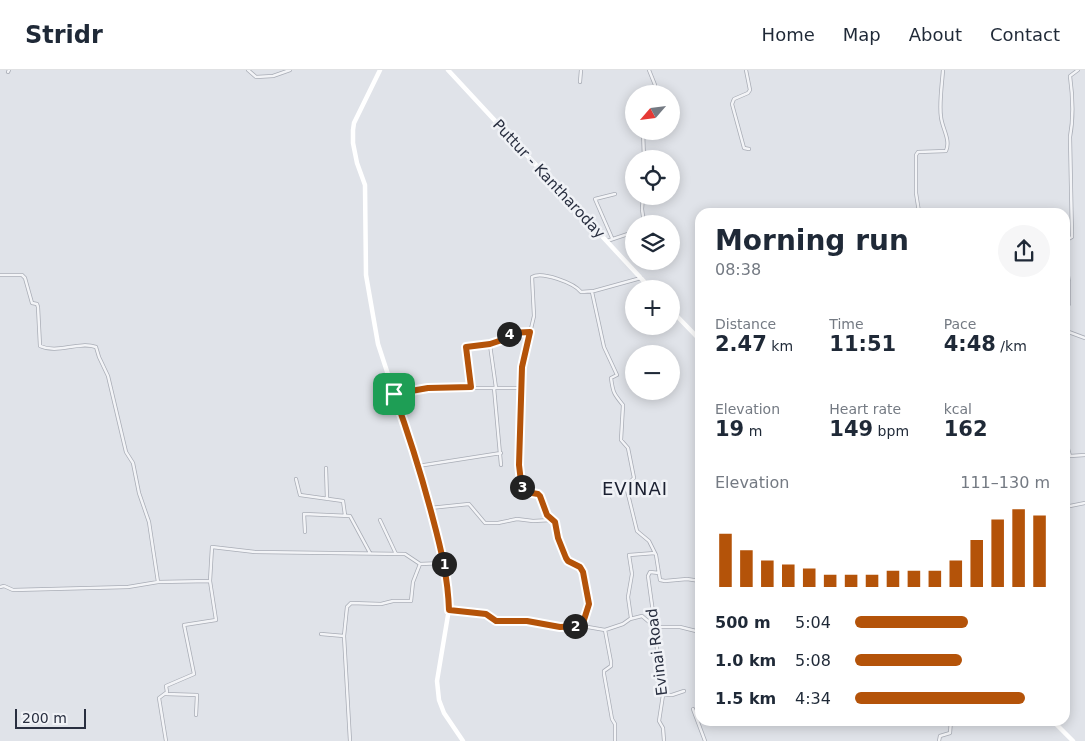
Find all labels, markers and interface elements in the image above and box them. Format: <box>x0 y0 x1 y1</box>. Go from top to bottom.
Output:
text: Stridr <box>25 21 103 49</box>
text: Home <box>762 24 815 45</box>
text: Map <box>843 24 881 45</box>
text: About <box>909 24 962 45</box>
text: Contact <box>990 24 1060 45</box>
north arrow <box>625 85 680 140</box>
map controls <box>625 85 680 400</box>
street label: Puttur - Kantharoday <box>489 116 609 242</box>
button: locate <box>625 150 680 205</box>
button: layers <box>625 215 680 270</box>
text: Morning run <box>715 224 909 257</box>
button: share <box>998 225 1050 277</box>
text: 08:38 <box>715 260 761 279</box>
button: + <box>625 280 680 335</box>
text: Distance <box>715 316 776 332</box>
text: Time <box>829 316 864 332</box>
text: Pace <box>944 316 976 332</box>
pin: 4 <box>496 322 522 346</box>
text: 4 <box>505 326 514 342</box>
text: 2.47 <box>715 332 767 356</box>
text: 11:51 <box>829 332 896 356</box>
text: 4:48 <box>944 332 996 356</box>
text: km <box>767 338 793 354</box>
text: /km <box>996 338 1027 354</box>
button: − <box>625 345 680 400</box>
pin <box>373 373 415 415</box>
icon: arrive <box>380 380 408 408</box>
text: Elevation <box>715 401 780 417</box>
text: Heart rate <box>829 401 901 417</box>
text: kcal <box>944 401 972 417</box>
text: 19 <box>715 417 744 441</box>
text: 149 <box>829 417 873 441</box>
text: 162 <box>944 417 988 441</box>
text: m <box>744 423 762 439</box>
text: bpm <box>873 423 909 439</box>
text: Elevation <box>715 473 789 492</box>
text: 111–130 m <box>960 473 1050 492</box>
pin: 3 <box>510 474 534 500</box>
district label: EVINAI <box>602 478 668 499</box>
text: 3 <box>518 479 527 495</box>
pin: 1 <box>432 552 456 576</box>
text: 1 <box>440 556 449 572</box>
street label: Evinai Road <box>643 607 671 697</box>
text: 500 m <box>715 613 771 632</box>
text: 5:04 <box>795 613 831 632</box>
pin: 2 <box>562 614 588 638</box>
text: 2 <box>571 618 580 634</box>
text: 1.0 km <box>715 651 776 670</box>
text: 5:08 <box>795 651 831 670</box>
text: 1.5 km <box>715 689 776 708</box>
text: 4:34 <box>795 689 831 708</box>
scale bar <box>15 706 86 729</box>
text: 200 m <box>22 710 67 726</box>

